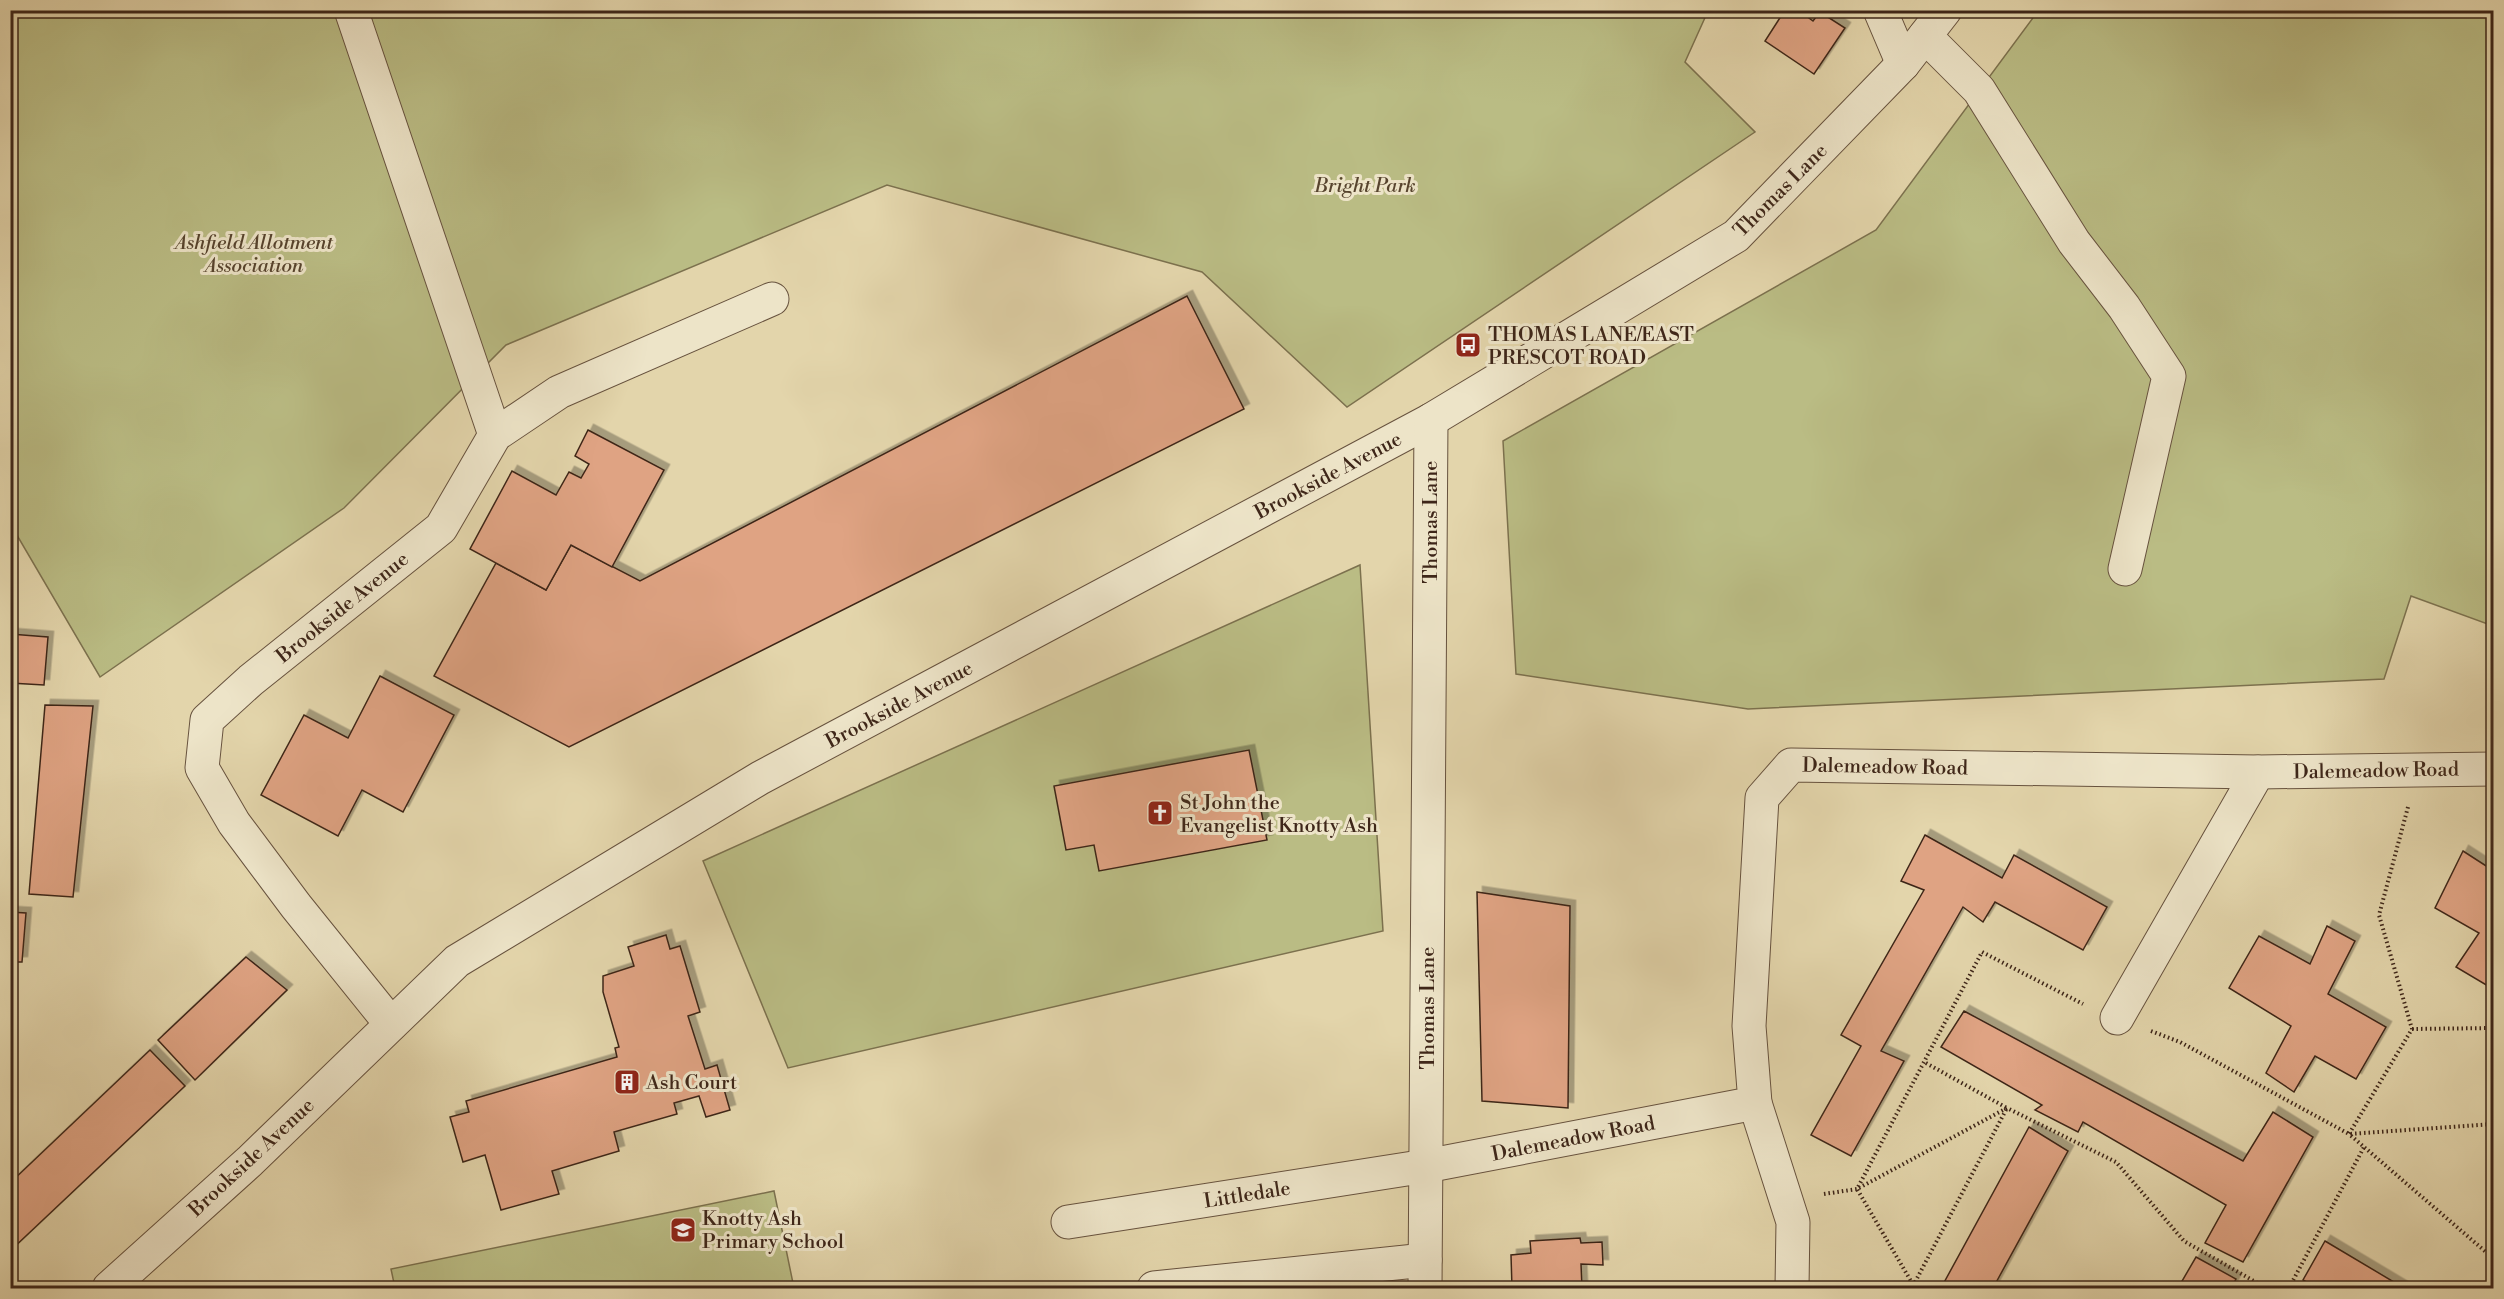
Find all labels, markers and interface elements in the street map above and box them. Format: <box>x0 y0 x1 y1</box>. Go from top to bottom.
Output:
street label: Thomas Lane <box>1729 139 1833 243</box>
park label: Bright Park <box>1313 174 1416 199</box>
park label: Ashfield Allotment Association <box>173 231 333 279</box>
place label: THOMAS LANE/EAST PRESCOT ROAD <box>1488 323 1694 371</box>
bus stop icon: THOMAS LANE/EAST PRESCOT ROAD <box>1453 330 1483 360</box>
street label: Brookside Avenue <box>1250 427 1407 526</box>
street label: Thomas Lane <box>1419 461 1444 583</box>
street label: Brookside Avenue <box>271 547 414 670</box>
street label: Brookside Avenue <box>821 656 978 755</box>
street label: Dalemeadow Road <box>1802 754 1969 781</box>
street label: Dalemeadow Road <box>2293 758 2460 785</box>
place label: St John the Evangelist Knotty Ash <box>1180 791 1378 839</box>
church icon: St John the Evangelist Knotty Ash <box>1145 798 1175 828</box>
street label: Thomas Lane <box>1416 947 1441 1069</box>
building icon: Ash Court <box>612 1067 642 1097</box>
place label: Ash Court <box>645 1071 737 1096</box>
street label: Brookside Avenue <box>183 1093 320 1224</box>
street label: Dalemeadow Road <box>1489 1111 1658 1168</box>
street label: Littledale <box>1202 1176 1292 1215</box>
place label: Knotty Ash Primary School <box>702 1207 844 1255</box>
school or university icon: Knotty Ash Primary School <box>668 1215 698 1245</box>

